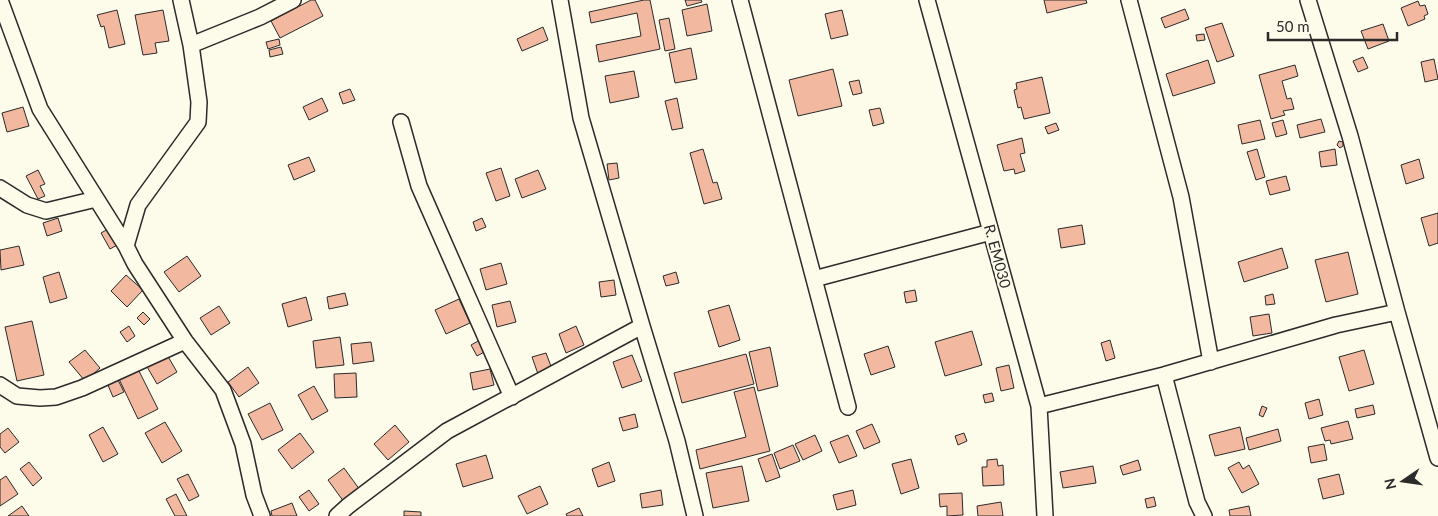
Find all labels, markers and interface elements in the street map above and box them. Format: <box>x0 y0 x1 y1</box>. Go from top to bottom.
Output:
scale bar <box>1268 10 1397 42</box>
text: 50 m <box>1276 17 1310 35</box>
street label: R. EM030 <box>981 222 1015 290</box>
north arrow <box>1378 456 1428 506</box>
text: N <box>1380 477 1399 491</box>

